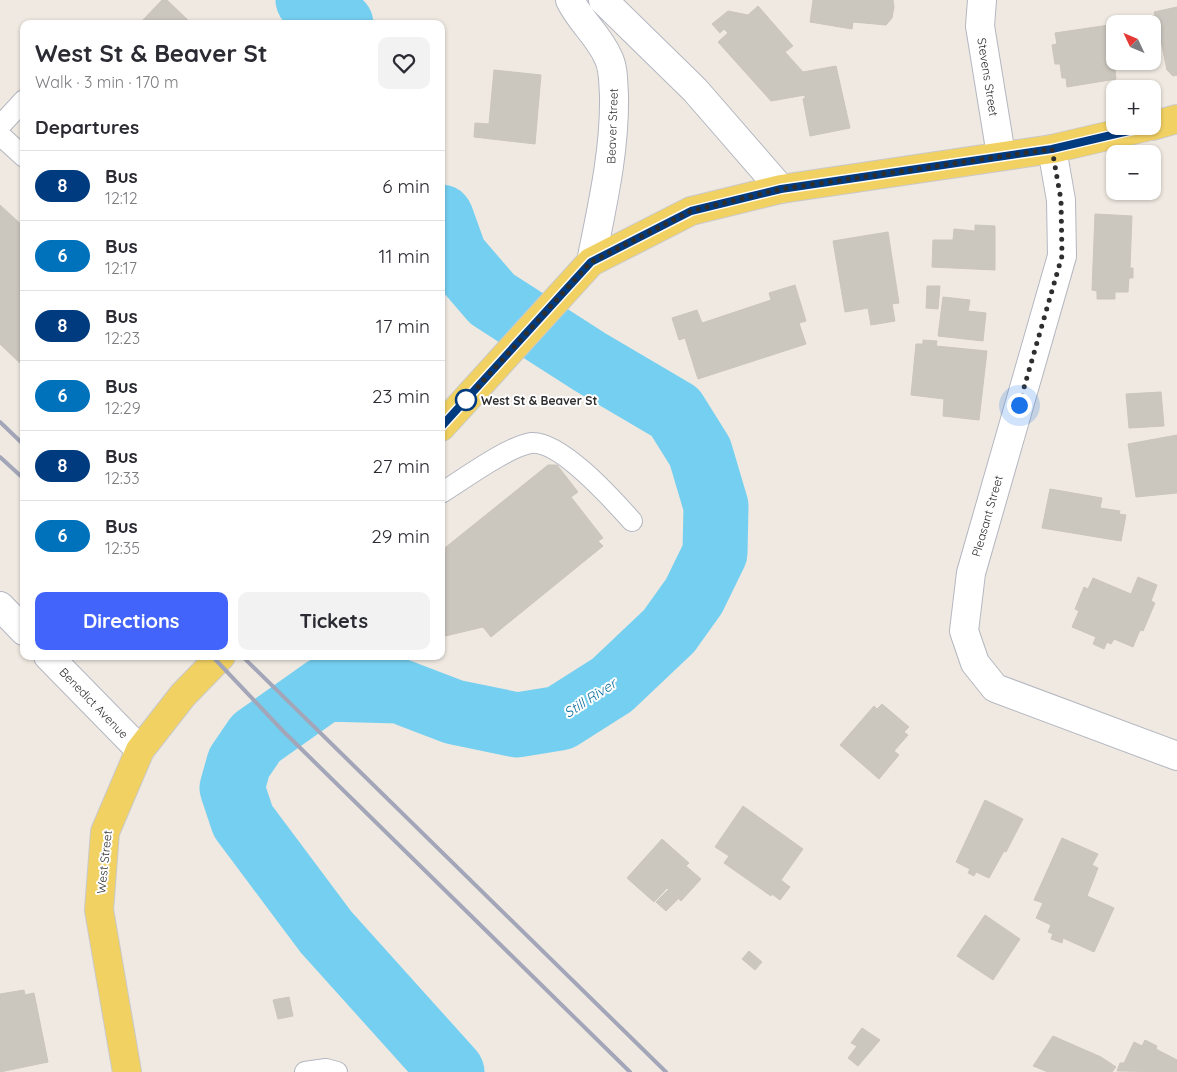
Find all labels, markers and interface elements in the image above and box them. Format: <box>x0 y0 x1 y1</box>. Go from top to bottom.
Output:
north arrow <box>1106 15 1161 70</box>
map controls <box>1106 15 1161 200</box>
button: heart <box>378 37 430 89</box>
street label: Stevens Street <box>974 37 1002 117</box>
text: West St & Beaver St <box>35 38 268 68</box>
text: Walk · 3 min · 170 m <box>35 72 179 92</box>
button: + <box>1106 80 1161 135</box>
street label: Beaver Street <box>603 88 621 164</box>
text: Departures <box>35 115 139 139</box>
button: − <box>1106 145 1161 200</box>
text: Bus <box>105 164 138 188</box>
text: 8 <box>58 174 67 197</box>
text: 6 min <box>382 174 430 198</box>
text: 12:12 <box>105 188 138 208</box>
text: Bus <box>105 234 138 258</box>
text: 6 <box>58 244 67 267</box>
text: 11 min <box>378 244 430 268</box>
text: 12:17 <box>105 258 137 278</box>
text: Bus <box>105 304 138 328</box>
text: 8 <box>58 314 67 337</box>
text: 17 min <box>376 314 430 338</box>
text: 12:23 <box>105 328 140 348</box>
text: Bus <box>105 374 138 398</box>
text: 6 <box>58 384 67 407</box>
text: 23 min <box>372 384 430 408</box>
marker: West St & Beaver St <box>455 389 477 411</box>
place label: West St & Beaver St <box>481 393 597 408</box>
your location <box>1007 393 1032 418</box>
text: 12:29 <box>105 398 141 418</box>
text: Bus <box>105 444 138 468</box>
text: 8 <box>58 454 67 477</box>
text: 27 min <box>373 454 430 478</box>
text: 12:33 <box>105 468 140 488</box>
street label: Pleasant Street <box>968 474 1006 558</box>
text: Bus <box>105 514 138 538</box>
text: 6 <box>58 524 67 547</box>
text: 29 min <box>371 524 430 548</box>
text: 12:35 <box>105 538 140 558</box>
button: Directions <box>35 592 228 650</box>
button: Tickets <box>238 592 430 650</box>
street label: Benedict Avenue <box>56 664 132 742</box>
water label: Still River <box>560 674 621 722</box>
street label: West Street <box>93 829 115 895</box>

